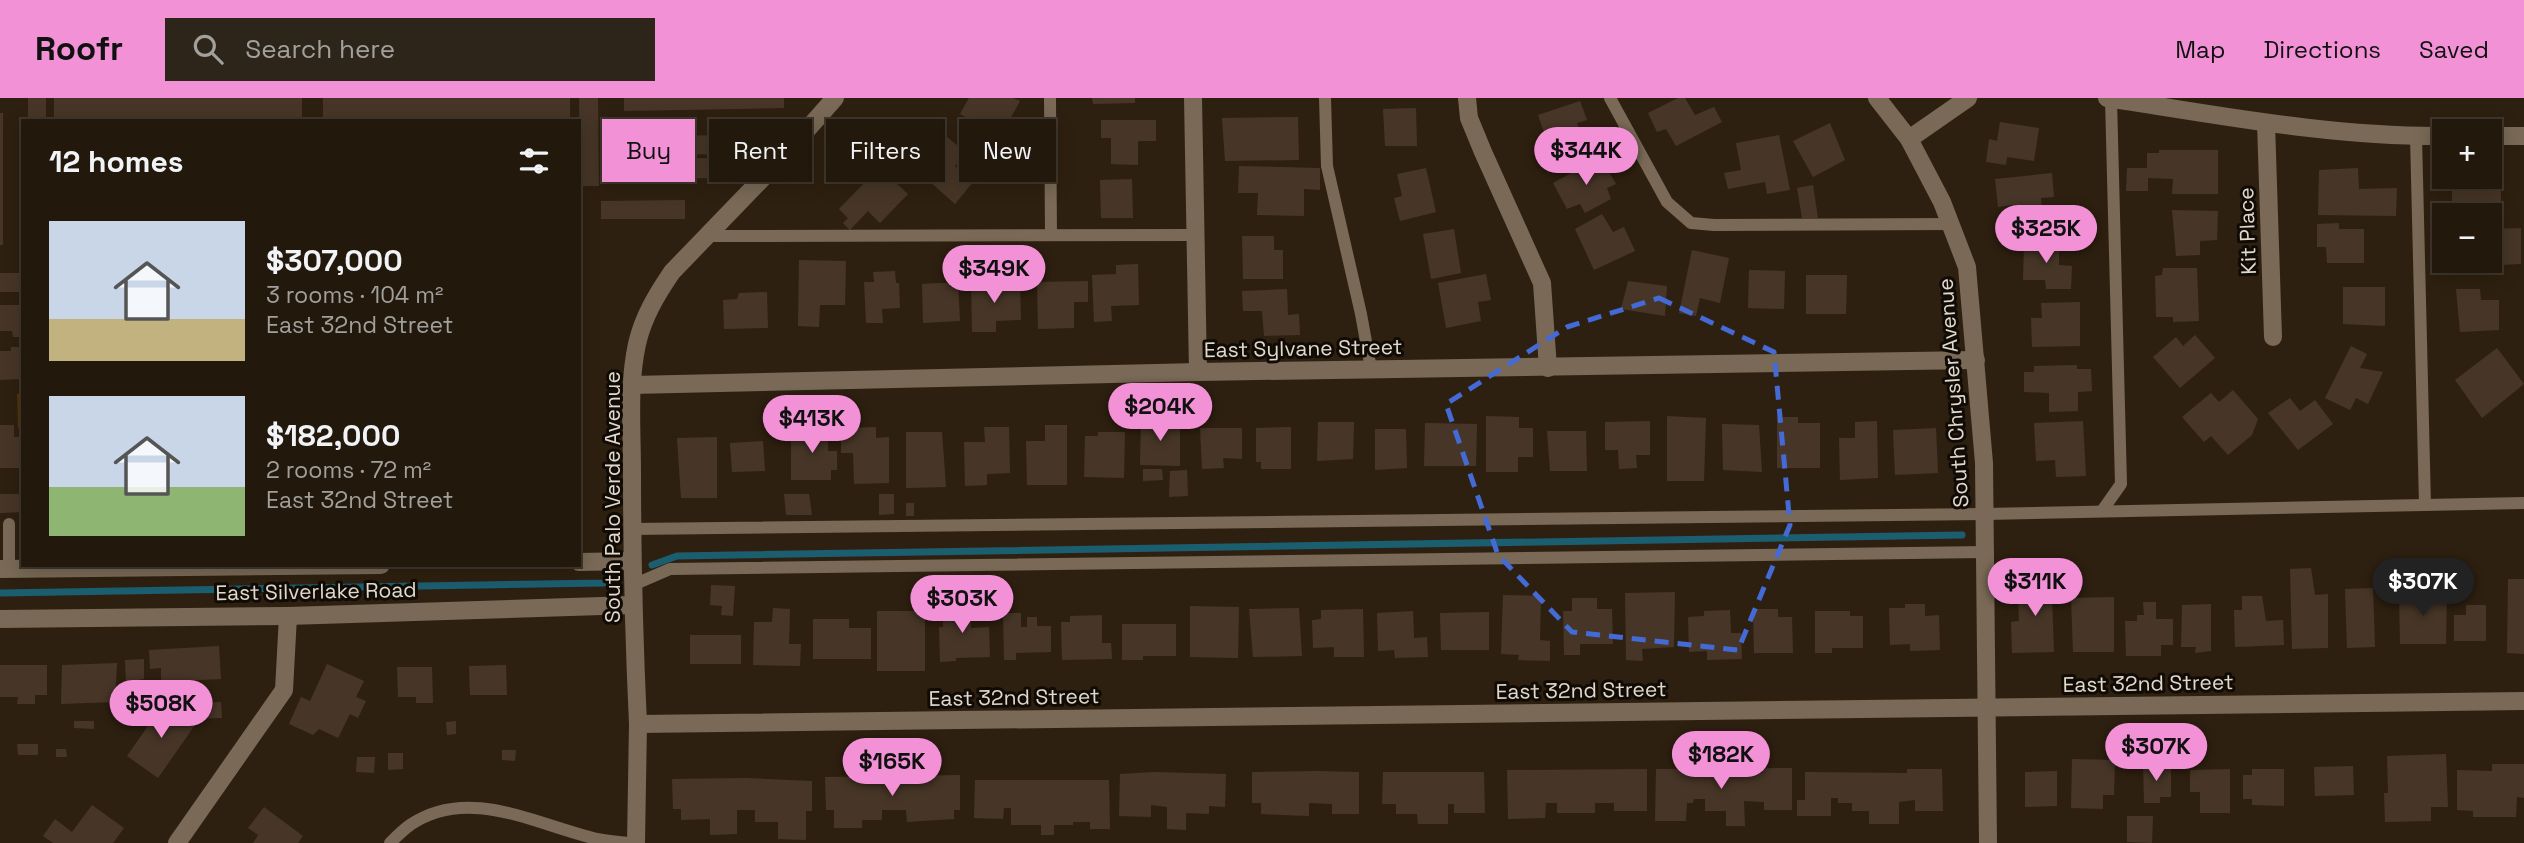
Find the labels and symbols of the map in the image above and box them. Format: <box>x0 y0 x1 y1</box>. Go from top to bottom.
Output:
pin: $344K <box>1537 127 1635 187</box>
street label: Kit Place <box>2232 187 2262 275</box>
pin: $325K <box>1997 206 2095 265</box>
pin: $349K <box>945 246 1043 305</box>
street label: South Chrysler Avenue <box>1932 278 1974 508</box>
street label: East Sylvane Street <box>1204 333 1402 363</box>
street label: South Palo Verde Avenue <box>599 371 626 623</box>
pin: $204K <box>1111 384 1209 443</box>
pin: $413K <box>763 396 861 455</box>
pin: $311K <box>1986 559 2084 618</box>
pin: $307K <box>2374 559 2472 618</box>
pin: $303K <box>913 575 1011 635</box>
street label: East Silverlake Road <box>215 576 417 606</box>
street label: East 32nd Street <box>2062 668 2234 698</box>
street label: East 32nd Street <box>1495 675 1667 705</box>
pin: $508K <box>112 680 210 740</box>
street label: East 32nd Street <box>928 682 1100 712</box>
pin: $307K <box>2107 724 2205 783</box>
pin: $182K <box>1672 732 1770 791</box>
pin: $165K <box>843 738 941 798</box>

